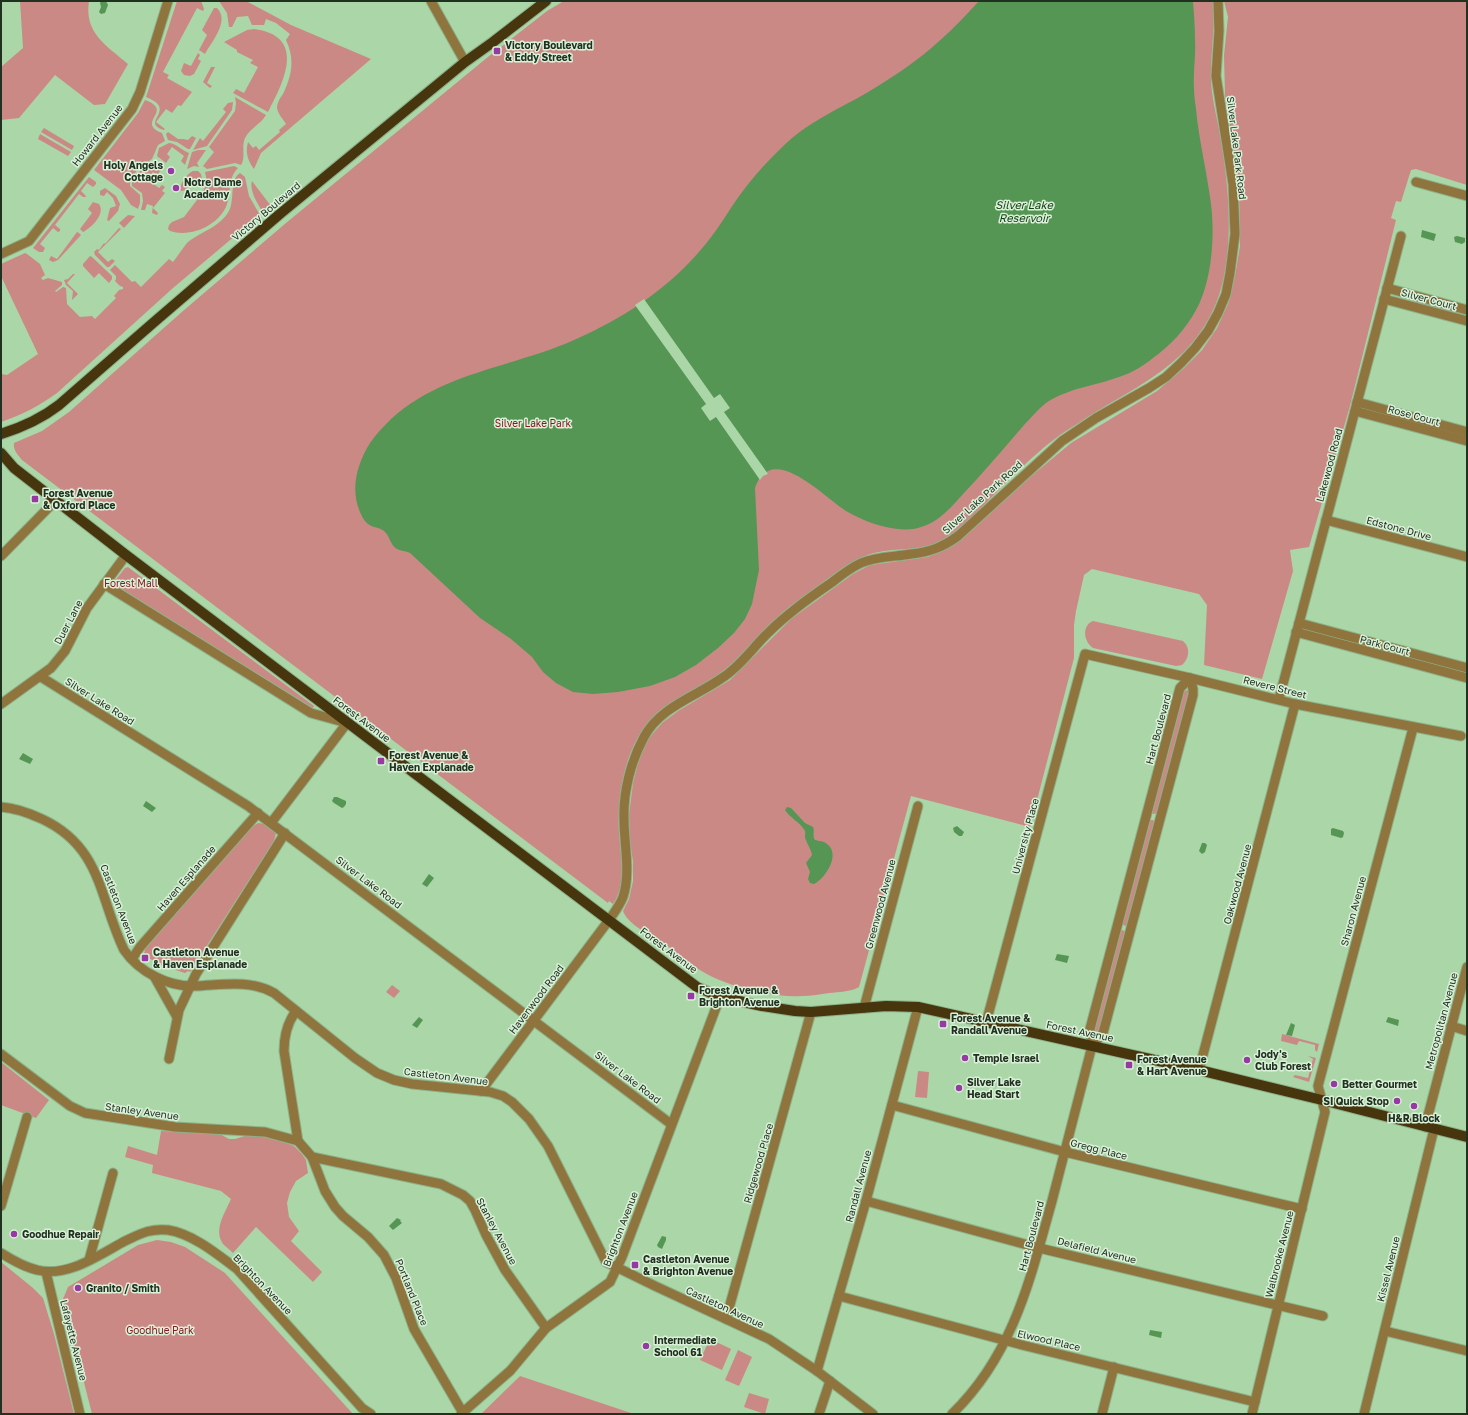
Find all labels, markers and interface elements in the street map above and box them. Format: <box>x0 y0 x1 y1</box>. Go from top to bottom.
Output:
place label: Victory Boulevard & Eddy Street <box>505 39 593 63</box>
marker: Victory Boulevard & Eddy Street <box>492 46 502 56</box>
street label: Silver Lake Park Road <box>1225 96 1249 200</box>
street label: Howard Avenue <box>69 102 125 168</box>
place label: Holy Angels Cottage <box>104 159 163 183</box>
marker: Holy Angels Cottage <box>166 166 176 176</box>
place label: Notre Dame Academy <box>184 176 241 200</box>
street label: Victory Boulevard <box>229 179 303 243</box>
marker: Notre Dame Academy <box>171 183 181 193</box>
water label: Silver Lake Reservoir <box>995 198 1054 224</box>
street label: Silver Court <box>1400 286 1458 312</box>
street label: Rose Court <box>1387 402 1441 428</box>
park label: Silver Lake Park <box>495 417 572 429</box>
street label: Lakewood Road <box>1313 427 1345 503</box>
street label: Silver Lake Park Road <box>940 458 1024 536</box>
place label: Forest Avenue & Oxford Place <box>43 487 116 511</box>
marker: Forest Avenue & Oxford Place <box>30 494 40 504</box>
street label: Edstone Drive <box>1365 514 1433 542</box>
park label: Forest Mall <box>104 577 158 589</box>
street label: Duer Lane <box>51 598 85 646</box>
street label: Park Court <box>1359 633 1411 657</box>
street label: Revere Street <box>1242 673 1308 701</box>
street label: Silver Lake Road <box>63 675 137 727</box>
street label: Hart Boulevard <box>1143 693 1173 765</box>
street label: Forest Avenue <box>331 694 393 745</box>
place label: Forest Avenue & Haven Explanade <box>389 749 474 773</box>
marker: Forest Avenue & Haven Explanade <box>376 756 386 766</box>
street label: University Place <box>1009 797 1041 875</box>
street label: Oakwood Avenue <box>1220 842 1254 926</box>
street label: Haven Esplanade <box>154 843 218 913</box>
street label: Silver Lake Road <box>334 853 404 911</box>
street label: Greenwood Avenue <box>862 858 898 950</box>
street label: Castleton Avenue <box>98 862 140 946</box>
street label: Sharon Avenue <box>1338 875 1368 947</box>
street label: Forest Avenue <box>638 925 700 976</box>
place label: Castleton Avenue & Haven Esplanade <box>153 946 247 970</box>
marker: Castleton Avenue & Haven Esplanade <box>140 953 150 963</box>
street label: Havenwood Road <box>506 962 566 1036</box>
street label: Metropolitan Avenue <box>1422 971 1460 1071</box>
place label: Forest Avenue & Brighton Avenue <box>699 984 780 1008</box>
marker: Forest Avenue & Brighton Avenue <box>686 991 696 1001</box>
place label: Forest Avenue & Randall Avenue <box>951 1012 1031 1036</box>
street label: Forest Avenue <box>1045 1018 1115 1044</box>
marker: Forest Avenue & Randall Avenue <box>938 1019 948 1029</box>
street label: Silver Lake Road <box>593 1048 663 1106</box>
place label: Jody's Club Forest <box>1255 1048 1311 1072</box>
place label: Temple Israel <box>973 1052 1040 1064</box>
marker: Temple Israel <box>960 1053 970 1063</box>
place label: Forest Avenue & Hart Avenue <box>1137 1053 1207 1077</box>
marker: Jody's Club Forest <box>1242 1055 1252 1065</box>
marker: Forest Avenue & Hart Avenue <box>1124 1060 1134 1070</box>
street label: Castleton Avenue <box>403 1065 489 1087</box>
place label: Silver Lake Head Start <box>967 1076 1021 1100</box>
place label: Better Gourmet <box>1342 1078 1417 1090</box>
marker: Better Gourmet <box>1329 1079 1339 1089</box>
marker: Silver Lake Head Start <box>954 1083 964 1093</box>
place label: SI Quick Stop <box>1323 1095 1389 1107</box>
marker: SI Quick Stop <box>1392 1096 1402 1106</box>
street label: Stanley Avenue <box>104 1100 180 1122</box>
marker: H&R Block <box>1409 1101 1419 1111</box>
place label: H&R Block <box>1388 1112 1440 1124</box>
street label: Ridgewood Place <box>741 1121 775 1204</box>
street label: Gregg Place <box>1069 1136 1129 1162</box>
street label: Randall Avenue <box>843 1148 873 1224</box>
street label: Brighton Avenue <box>600 1190 640 1268</box>
street label: Stanley Avenue <box>474 1195 520 1267</box>
street label: Hart Boulevard <box>1016 1200 1046 1272</box>
street label: Walbrooke Avenue <box>1262 1209 1296 1299</box>
place label: Goodhue Repair <box>22 1228 99 1240</box>
marker: Goodhue Repair <box>9 1229 19 1239</box>
street label: Delafield Avenue <box>1056 1234 1138 1266</box>
street label: Kissel Avenue <box>1374 1235 1402 1303</box>
street label: Brighton Avenue <box>231 1251 295 1317</box>
place label: Castleton Avenue & Brighton Avenue <box>643 1253 733 1277</box>
street label: Portland Place <box>393 1257 431 1327</box>
marker: Castleton Avenue & Brighton Avenue <box>630 1260 640 1270</box>
place label: Granito / Smith <box>86 1282 160 1294</box>
marker: Granito / Smith <box>73 1283 83 1293</box>
street label: Castleton Avenue <box>684 1284 766 1330</box>
street label: Lafayette Avenue <box>58 1298 90 1382</box>
park label: Goodhue Park <box>126 1324 194 1336</box>
street label: Elwood Place <box>1016 1327 1082 1353</box>
place label: Intermediate School 61 <box>654 1334 717 1358</box>
marker: Intermediate School 61 <box>641 1341 651 1351</box>

